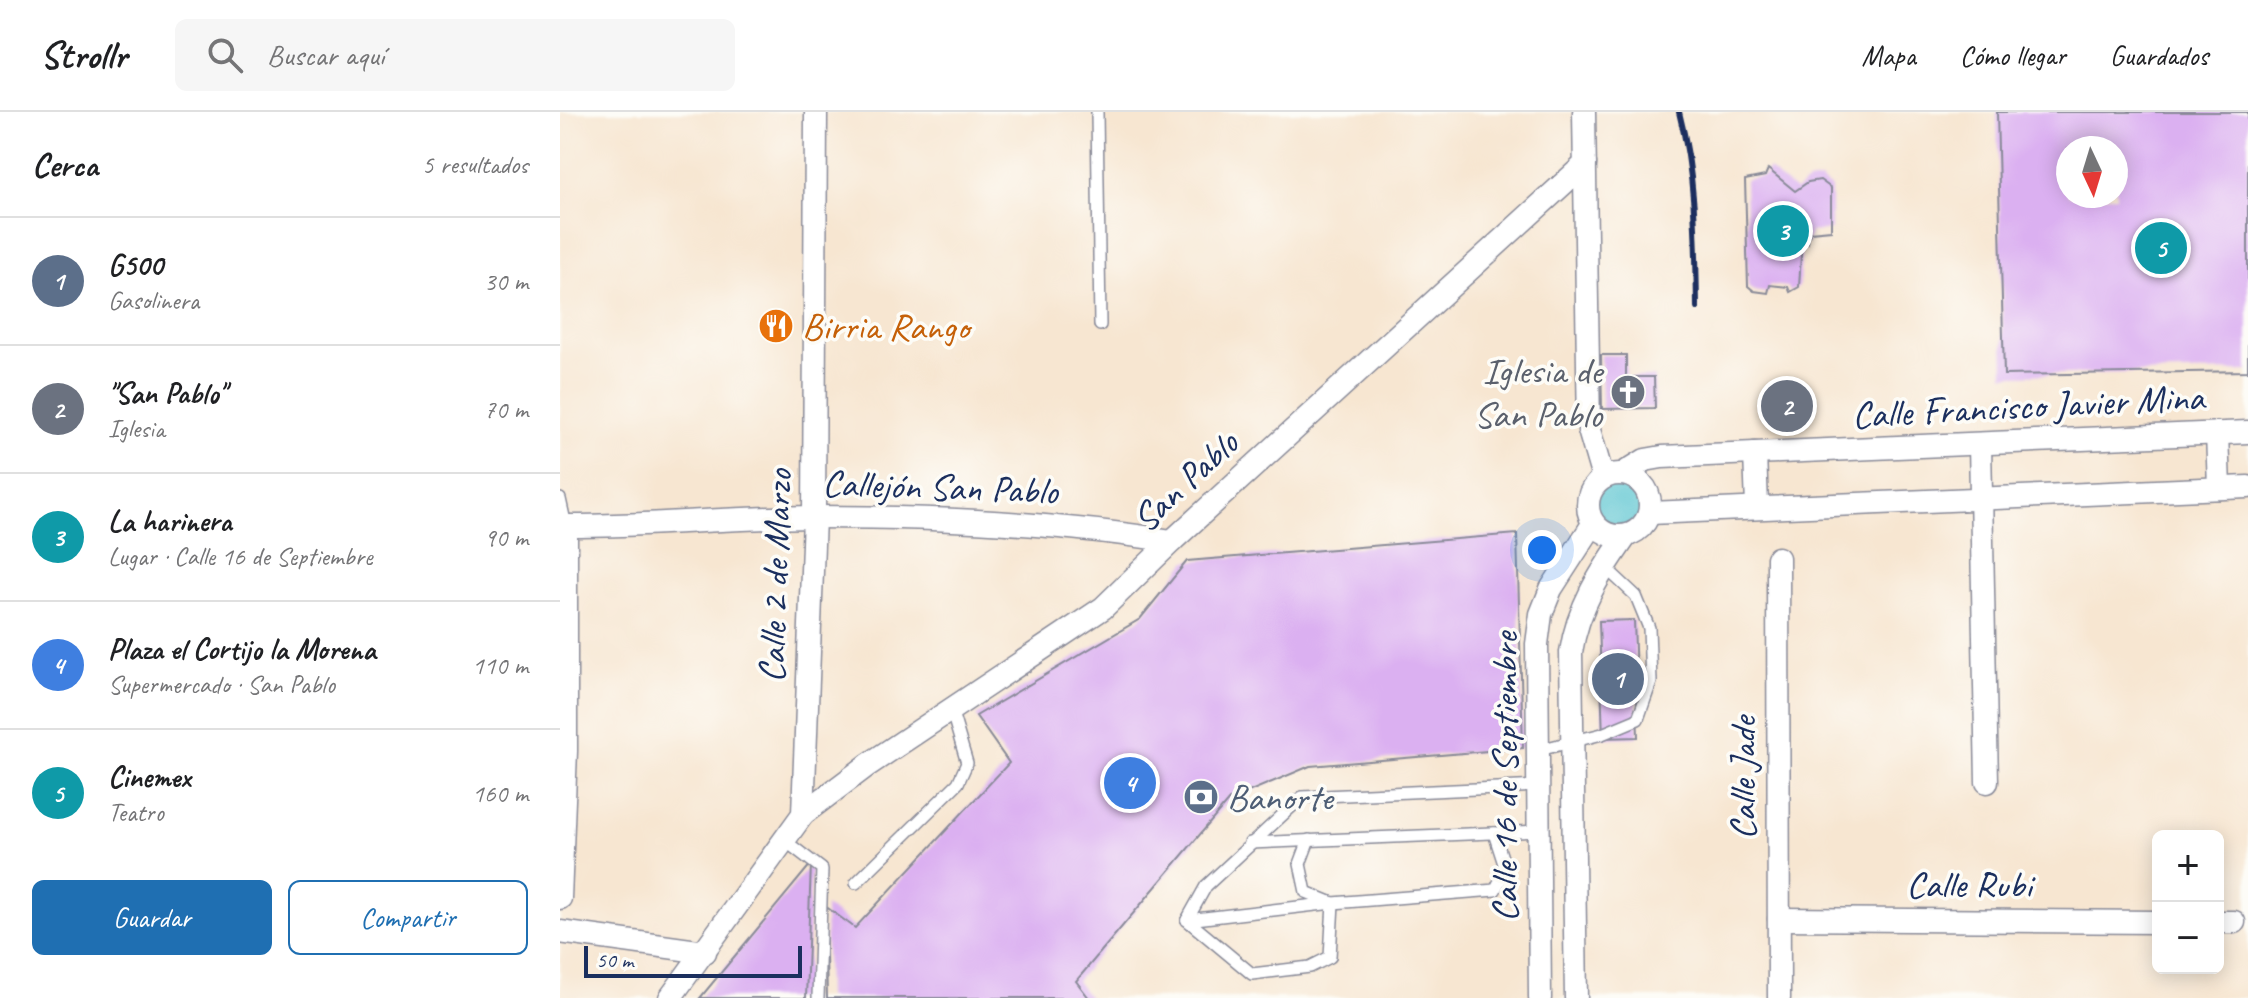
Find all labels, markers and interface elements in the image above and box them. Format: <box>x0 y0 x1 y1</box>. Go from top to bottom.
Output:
search box <box>175 19 735 91</box>
text: Strollr <box>40 32 127 79</box>
icon: search <box>203 33 247 77</box>
text: Buscar aquí <box>267 36 384 74</box>
text: Mapa <box>1861 38 1916 73</box>
text: Cómo llegar <box>1960 38 2066 73</box>
text: Guardados <box>2110 38 2208 73</box>
north arrow <box>2056 136 2128 208</box>
text: Cerca <box>32 143 98 186</box>
text: 5 resultados <box>422 148 528 181</box>
pin: 3 <box>1757 201 1809 261</box>
pin: 5 <box>2135 218 2187 278</box>
text: G500 <box>108 246 163 284</box>
text: 1 <box>52 265 64 298</box>
text: 30 m <box>484 265 528 298</box>
text: Gasolinera <box>108 284 199 317</box>
place label: Birria Rango <box>802 303 973 350</box>
restaurant icon: Birria Rango <box>757 307 795 345</box>
place label: Iglesia de San Pablo <box>1474 347 1605 438</box>
church icon: Iglesia de San Pablo <box>1609 373 1647 411</box>
street label: Calle Francisco Javier Mina <box>1851 373 2208 439</box>
text: "San Pablo" <box>108 374 225 412</box>
pin: 2 <box>1761 376 1813 436</box>
text: 2 <box>52 393 64 426</box>
text: 70 m <box>484 393 528 426</box>
text: Iglesia <box>108 412 165 445</box>
street label: San Pablo <box>1122 419 1249 542</box>
street label: Callejón San Pablo <box>822 459 1060 515</box>
street label: Calle 2 de Marzo <box>748 467 802 683</box>
text: La harinera <box>108 502 231 540</box>
text: 3 <box>52 521 64 554</box>
text: 90 m <box>484 521 528 554</box>
your location <box>1522 530 1562 570</box>
text: Lugar · Calle 16 de Septiembre <box>108 540 372 573</box>
street label: Calle 16 de Septiembre <box>1481 629 1528 922</box>
text: Plaza el Cortijo la Morena <box>108 630 376 668</box>
text: 4 <box>52 649 64 682</box>
text: 110 m <box>472 649 528 682</box>
pin: 1 <box>1592 649 1644 709</box>
text: Supermercado · San Pablo <box>108 668 335 701</box>
street label: Calle Jade <box>1719 714 1766 840</box>
pin: 4 <box>1104 753 1156 813</box>
text: Cinemex <box>108 758 191 796</box>
place label: Banorte <box>1227 774 1335 821</box>
text: 5 <box>52 777 64 810</box>
text: 160 m <box>472 777 528 810</box>
bank icon: Banorte <box>1182 778 1220 816</box>
text: Teatro <box>108 796 164 829</box>
map controls <box>2152 830 2224 974</box>
button: + <box>2152 830 2224 902</box>
street label: Calle Rubi <box>1906 861 2036 908</box>
button: Guardar <box>32 880 272 955</box>
button: Compartir <box>288 880 528 955</box>
button: − <box>2152 902 2224 974</box>
scale bar <box>584 942 802 978</box>
text: 50 m <box>596 946 633 974</box>

